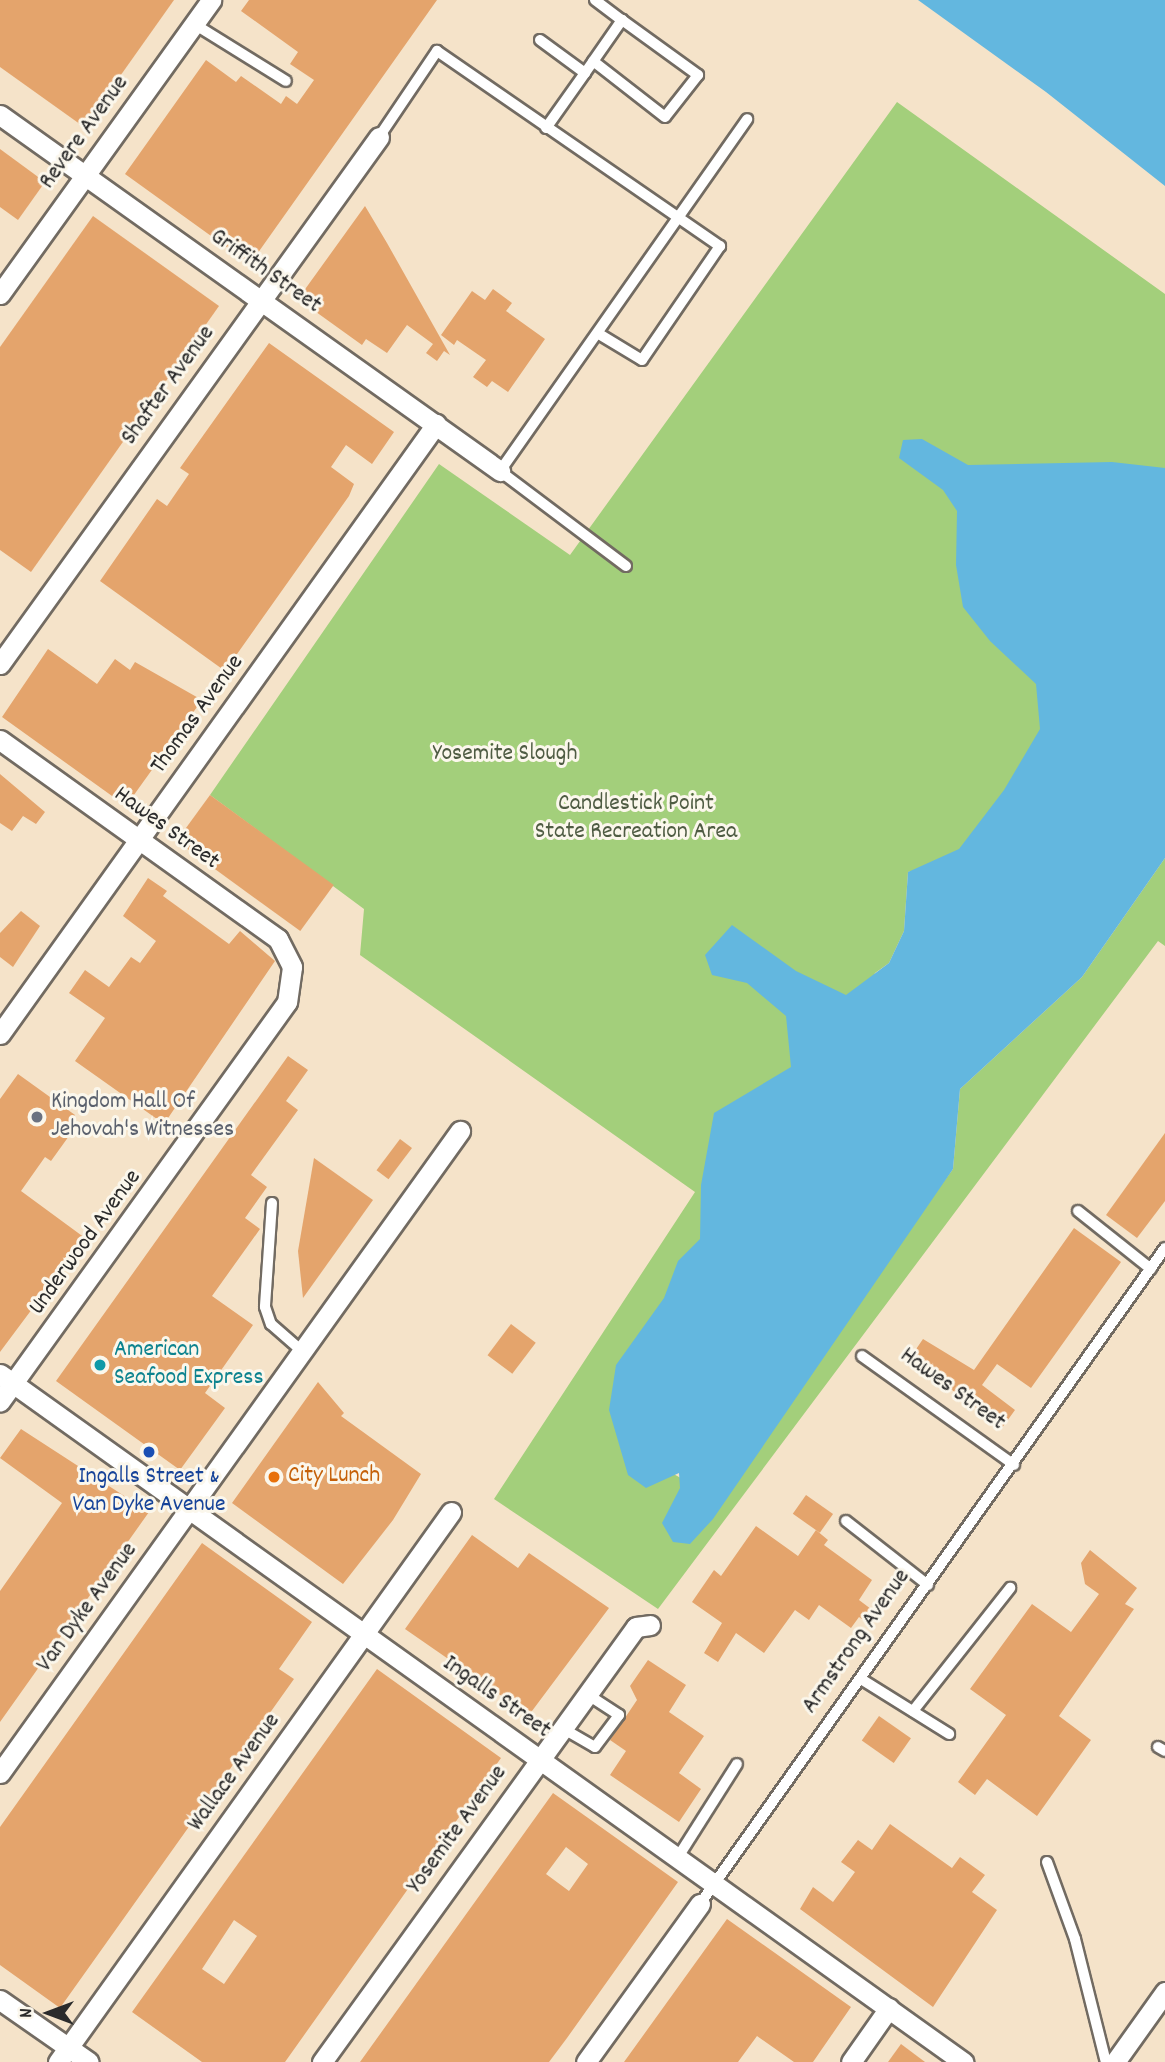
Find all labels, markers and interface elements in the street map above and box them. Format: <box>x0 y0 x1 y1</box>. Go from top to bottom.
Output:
street label: Revere Avenue <box>34 71 136 195</box>
street label: Griffith Street <box>204 223 326 321</box>
street label: Shafter Avenue <box>116 321 222 451</box>
street label: Thomas Avenue <box>145 650 251 780</box>
park label: Yosemite Slough <box>433 741 577 769</box>
street label: Hawes Street <box>108 781 224 877</box>
park label: Candlestick Point State Recreation Area <box>535 791 737 847</box>
place label: Kingdom Hall Of Jehovah's Witnesses <box>51 1089 234 1145</box>
marker: Kingdom Hall Of Jehovah's Witnesses <box>29 1109 45 1125</box>
street label: Underwood Avenue <box>24 1165 148 1321</box>
place label: American Seafood Express <box>114 1337 263 1393</box>
street label: Hawes Street <box>894 1342 1010 1438</box>
marker: American Seafood Express <box>92 1357 108 1373</box>
marker: Ingalls Street & Van Dyke Avenue <box>141 1444 157 1460</box>
place label: City Lunch <box>288 1463 380 1491</box>
place label: Ingalls Street & Van Dyke Avenue <box>72 1464 226 1520</box>
marker: City Lunch <box>266 1469 282 1485</box>
street label: Van Dyke Avenue <box>31 1538 145 1678</box>
street label: Armstrong Avenue <box>797 1564 917 1720</box>
street label: Ingalls Street <box>436 1650 556 1746</box>
street label: Wallace Avenue <box>182 1708 288 1838</box>
street label: Yosemite Avenue <box>402 1760 514 1900</box>
north arrow <box>14 1978 84 2048</box>
text: N <box>14 2008 41 2018</box>

